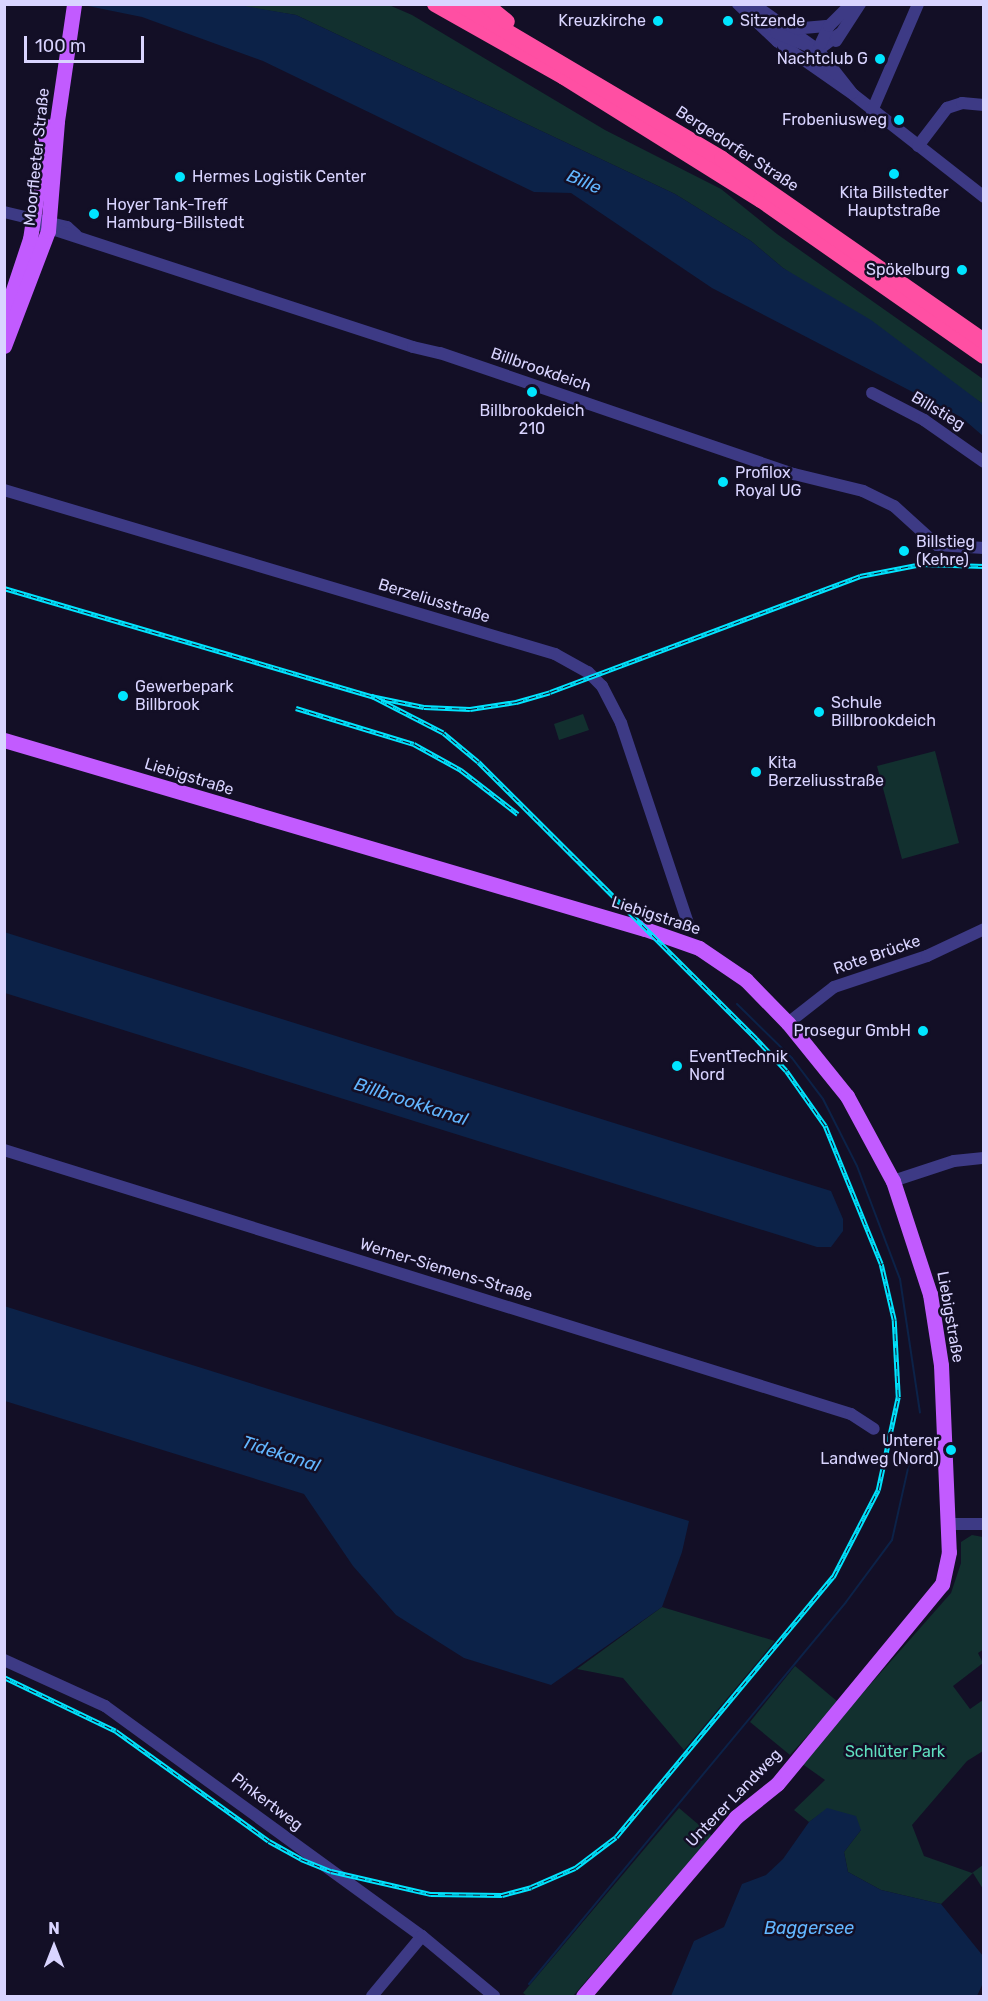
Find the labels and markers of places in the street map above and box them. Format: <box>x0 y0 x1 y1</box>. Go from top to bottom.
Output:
place label: Kreuzkirche <box>558 11 646 31</box>
place label: Sitzende <box>740 11 805 31</box>
marker: Kreuzkirche <box>651 14 665 28</box>
marker: Sitzende <box>721 14 735 28</box>
place label: Nachtclub G <box>777 49 868 69</box>
marker: Nachtclub G <box>873 52 887 66</box>
place label: Frobeniusweg <box>782 110 887 130</box>
marker: Frobeniusweg <box>892 113 906 127</box>
place label: Hermes Logistik Center <box>192 167 366 187</box>
marker: Kita Billstedter Hauptstraße <box>887 167 901 181</box>
marker: Hermes Logistik Center <box>173 170 187 184</box>
place label: Kita Billstedter Hauptstraße <box>839 183 949 221</box>
place label: Hoyer Tank-Treff Hamburg-Billstedt <box>106 195 244 233</box>
marker: Hoyer Tank-Treff Hamburg-Billstedt <box>87 207 101 221</box>
place label: Spökelburg <box>866 260 950 280</box>
marker: Spökelburg <box>955 263 969 277</box>
marker: Billbrookdeich 210 <box>525 385 539 399</box>
place label: Billbrookdeich 210 <box>480 401 584 439</box>
place label: Profilox Royal UG <box>735 463 802 501</box>
marker: Profilox Royal UG <box>716 475 730 489</box>
place label: Billstieg (Kehre) <box>916 532 975 570</box>
marker: Billstieg (Kehre) <box>897 544 911 558</box>
place label: Gewerbepark Billbrook <box>135 677 233 715</box>
marker: Gewerbepark Billbrook <box>116 689 130 703</box>
place label: Schule Billbrookdeich <box>831 693 936 731</box>
marker: Schule Billbrookdeich <box>812 705 826 719</box>
place label: Kita Berzeliusstraße <box>768 753 884 791</box>
marker: Kita Berzeliusstraße <box>749 765 763 779</box>
place label: Prosegur GmbH <box>793 1021 911 1041</box>
marker: Prosegur GmbH <box>916 1024 930 1038</box>
place label: EventTechnik Nord <box>689 1047 788 1085</box>
marker: EventTechnik Nord <box>670 1059 684 1073</box>
place label: Unterer Landweg (Nord) <box>820 1431 939 1469</box>
marker: Unterer Landweg (Nord) <box>944 1443 958 1457</box>

